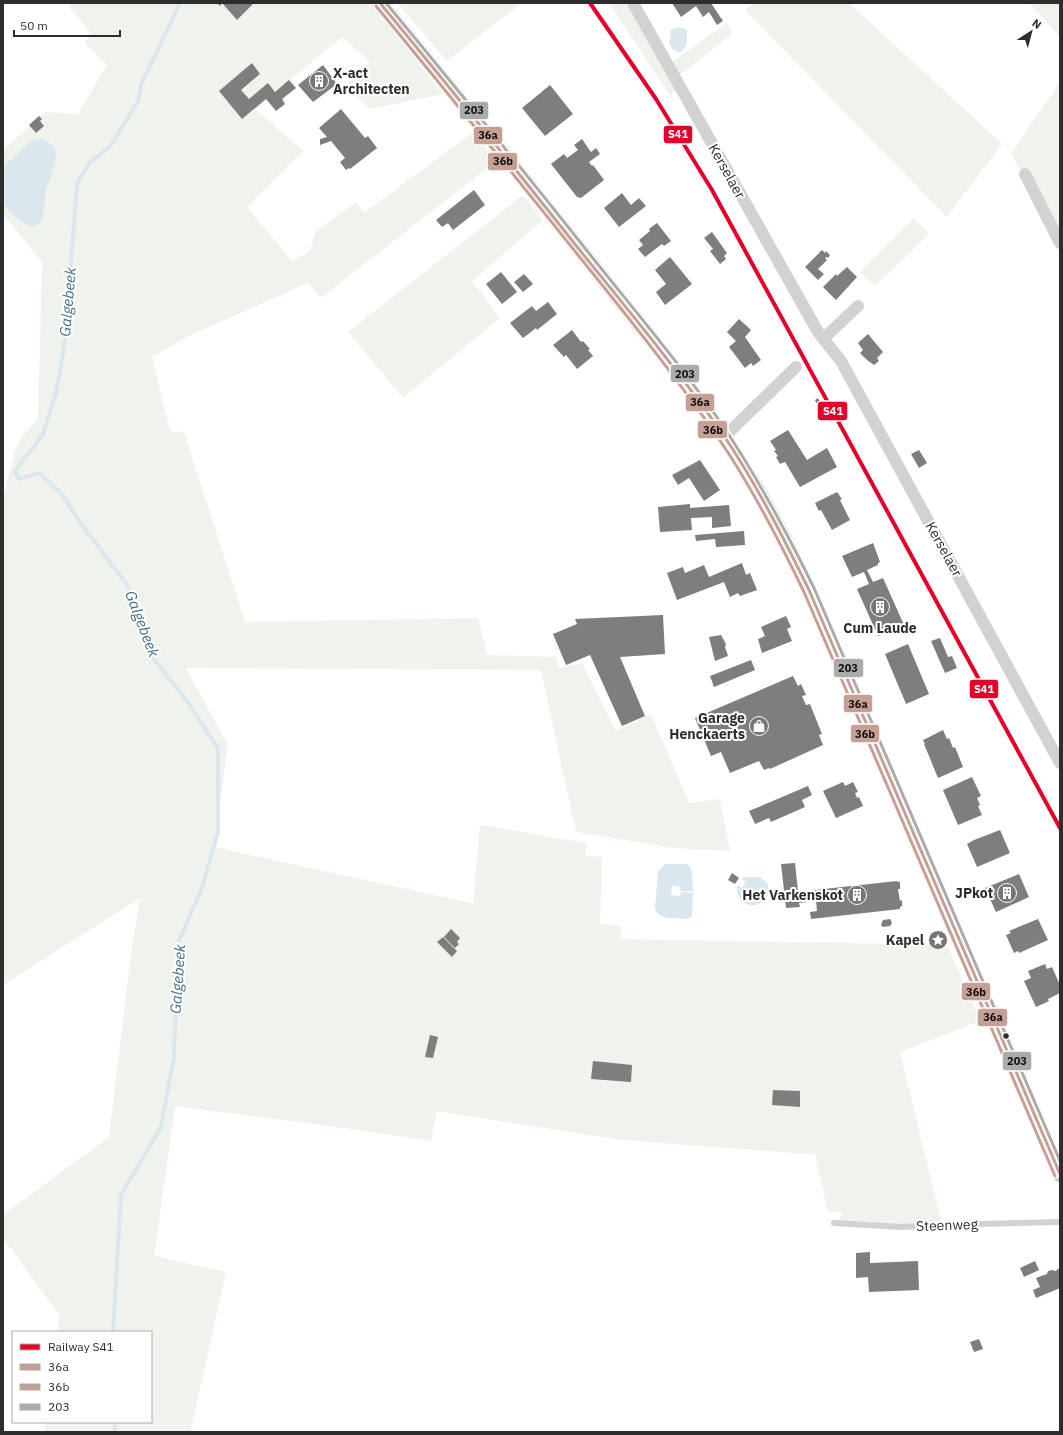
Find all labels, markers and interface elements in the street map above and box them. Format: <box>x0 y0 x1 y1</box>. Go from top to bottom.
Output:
scale bar <box>14 12 120 38</box>
north arrow <box>1011 12 1051 52</box>
text: N <box>1030 16 1044 32</box>
text: 50 m <box>20 18 48 33</box>
place label: X-act Architecten <box>333 64 410 98</box>
building icon: X-act Architecten <box>308 70 330 92</box>
line badge: 203 <box>459 101 489 120</box>
text: 203 <box>464 103 484 117</box>
line badge: S41 <box>663 125 693 144</box>
line badge: 36a <box>473 126 503 145</box>
text: S41 <box>668 127 688 141</box>
text: 36a <box>478 128 498 142</box>
street label: Kerselaer <box>705 140 749 202</box>
line badge: 36b <box>487 152 518 171</box>
text: 36b <box>493 154 513 168</box>
water label: Galgebeek <box>55 266 80 337</box>
line badge: 203 <box>670 364 700 383</box>
text: 203 <box>675 367 695 381</box>
line badge: 36a <box>685 393 715 412</box>
text: 36a <box>690 395 710 409</box>
line badge: S41 <box>817 401 848 421</box>
text: S41 <box>823 404 843 418</box>
line badge: 36b <box>697 420 728 439</box>
text: 36b <box>703 423 723 437</box>
street label: Kerselaer <box>922 518 966 580</box>
water label: Galgebeek <box>121 588 164 660</box>
building icon: Cum Laude <box>869 596 891 618</box>
place label: Cum Laude <box>843 619 917 637</box>
line badge: 203 <box>833 658 864 678</box>
text: 203 <box>838 661 858 675</box>
line badge: S41 <box>969 679 999 699</box>
text: S41 <box>974 682 994 696</box>
line badge: 36a <box>843 694 873 713</box>
text: 36a <box>848 697 868 711</box>
place label: Garage Henckaerts <box>669 709 745 743</box>
shop icon: Garage Henckaerts <box>748 715 770 737</box>
line badge: 36b <box>850 724 880 743</box>
text: 36b <box>855 727 875 741</box>
building icon: JPkot <box>996 882 1018 904</box>
building icon: Het Varkenskot <box>846 884 868 906</box>
place label: JPkot <box>955 884 993 902</box>
place label: Het Varkenskot <box>742 886 843 904</box>
place icon: Kapel <box>927 929 949 951</box>
place label: Kapel <box>886 931 924 949</box>
water label: Galgebeek <box>166 943 189 1014</box>
line badge: 36b <box>961 982 991 1001</box>
text: 36b <box>966 985 986 999</box>
line badge: 36a <box>977 1008 1008 1027</box>
text: 36a <box>983 1010 1003 1024</box>
unlabelled marker <box>1001 1031 1011 1041</box>
line badge: 203 <box>1002 1051 1032 1071</box>
text: 203 <box>1007 1054 1027 1068</box>
street label: Steenweg <box>916 1215 979 1235</box>
legend <box>12 1331 152 1423</box>
text: Railway S41 <box>48 1339 114 1354</box>
text: 36a <box>48 1359 69 1374</box>
text: 36b <box>48 1379 69 1394</box>
text: 203 <box>48 1399 70 1414</box>

